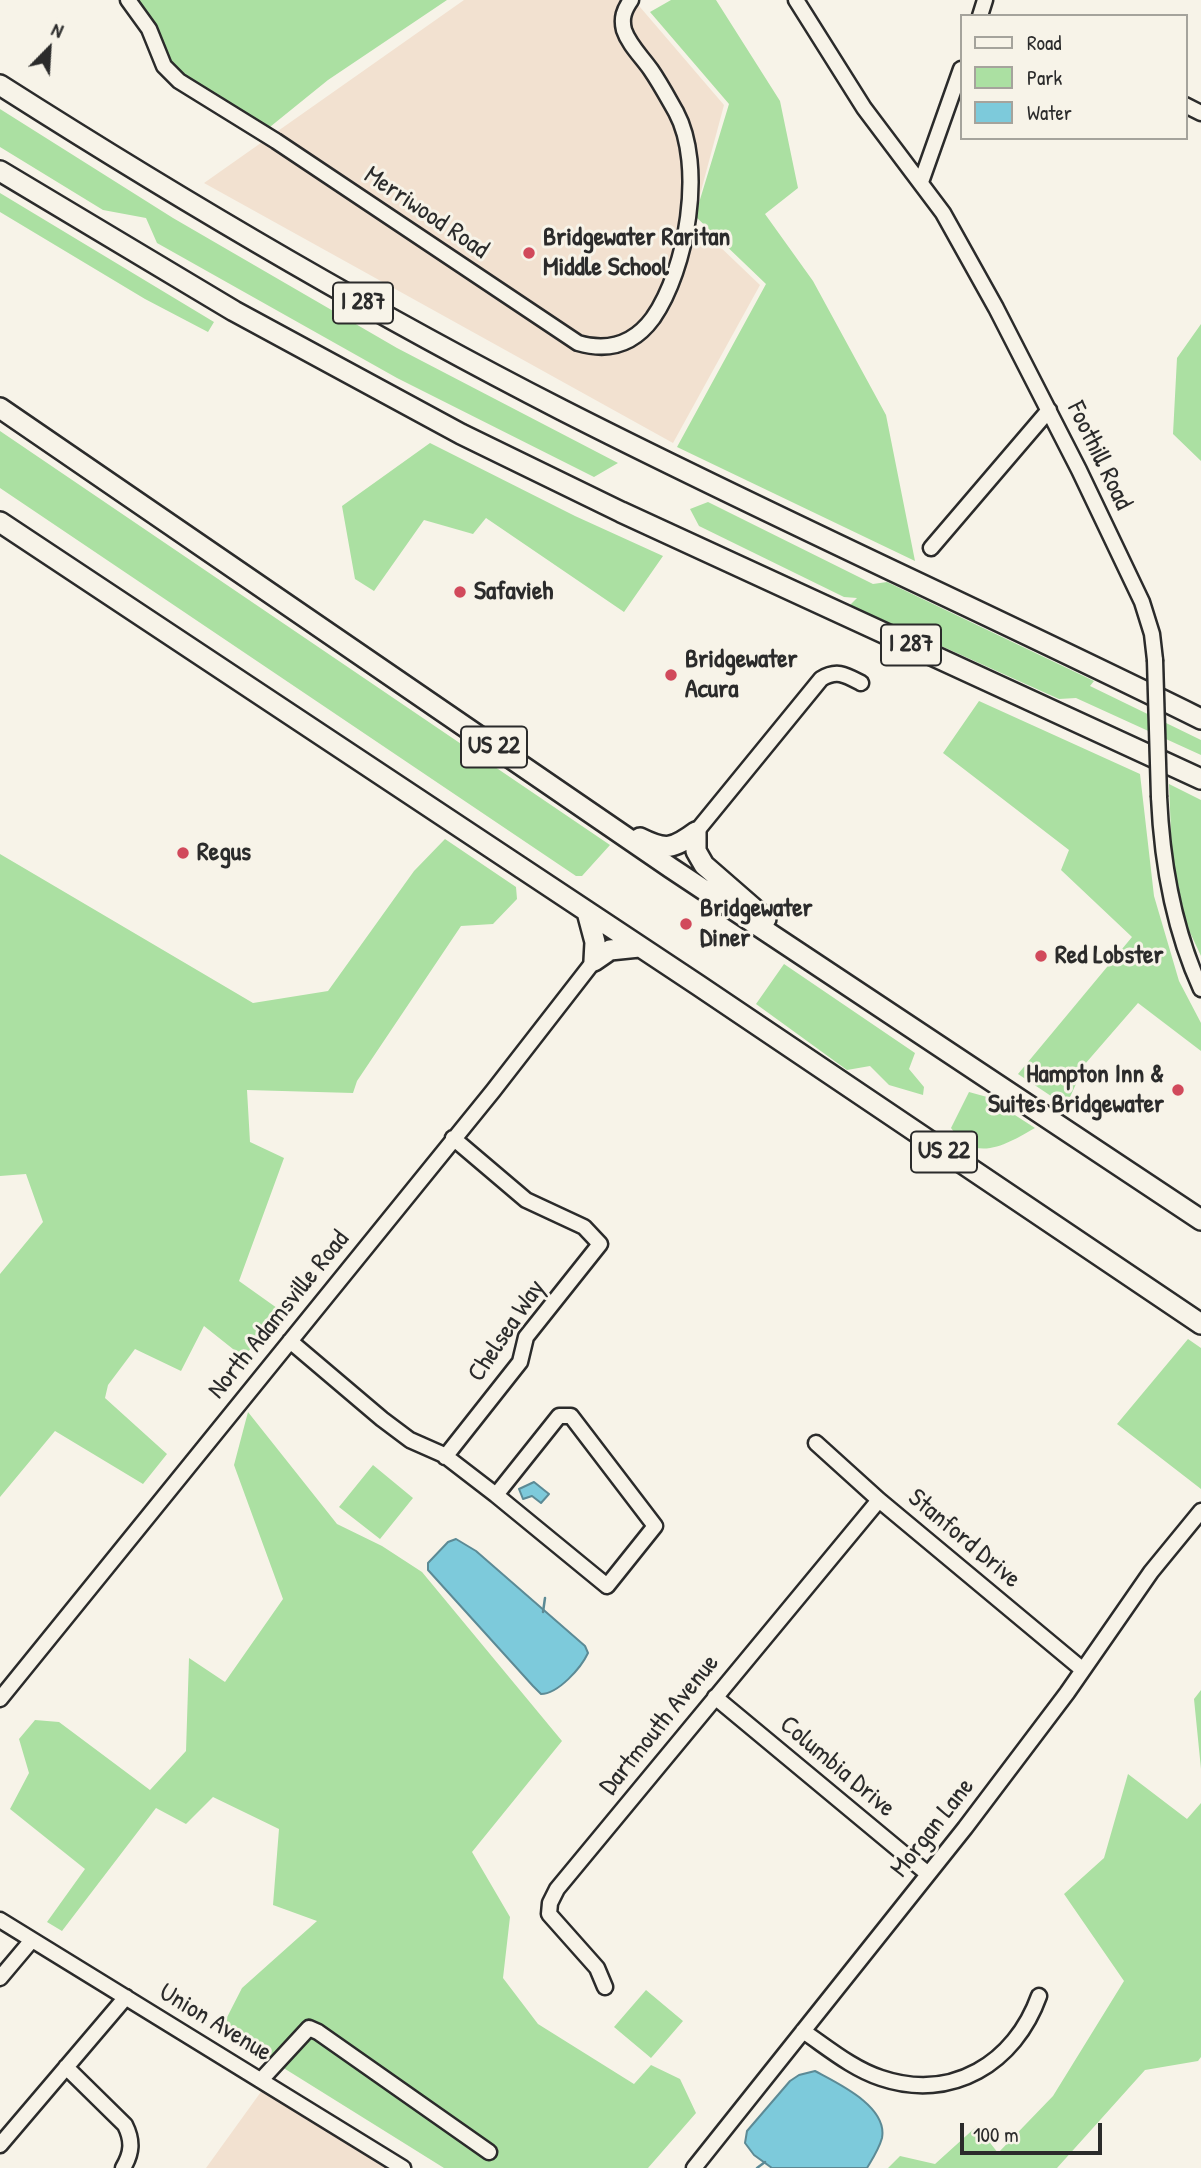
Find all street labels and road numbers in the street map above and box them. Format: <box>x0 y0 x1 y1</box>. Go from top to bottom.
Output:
street label: Merriwood Road <box>358 160 494 266</box>
road number: I 287 <box>333 282 393 324</box>
street label: Foothill Road <box>1060 397 1138 515</box>
road number: I 287 <box>881 624 941 666</box>
road number: US 22 <box>461 726 527 768</box>
road number: US 22 <box>911 1132 977 1172</box>
street label: North Adamsville Road <box>202 1225 356 1405</box>
street label: Chelsea Way <box>462 1274 552 1388</box>
street label: Stanford Drive <box>901 1483 1027 1595</box>
street label: Dartmouth Avenue <box>594 1648 726 1802</box>
street label: Columbia Drive <box>773 1710 901 1824</box>
street label: Morgan Lane <box>885 1772 981 1884</box>
street label: Union Avenue <box>153 1977 277 2069</box>

